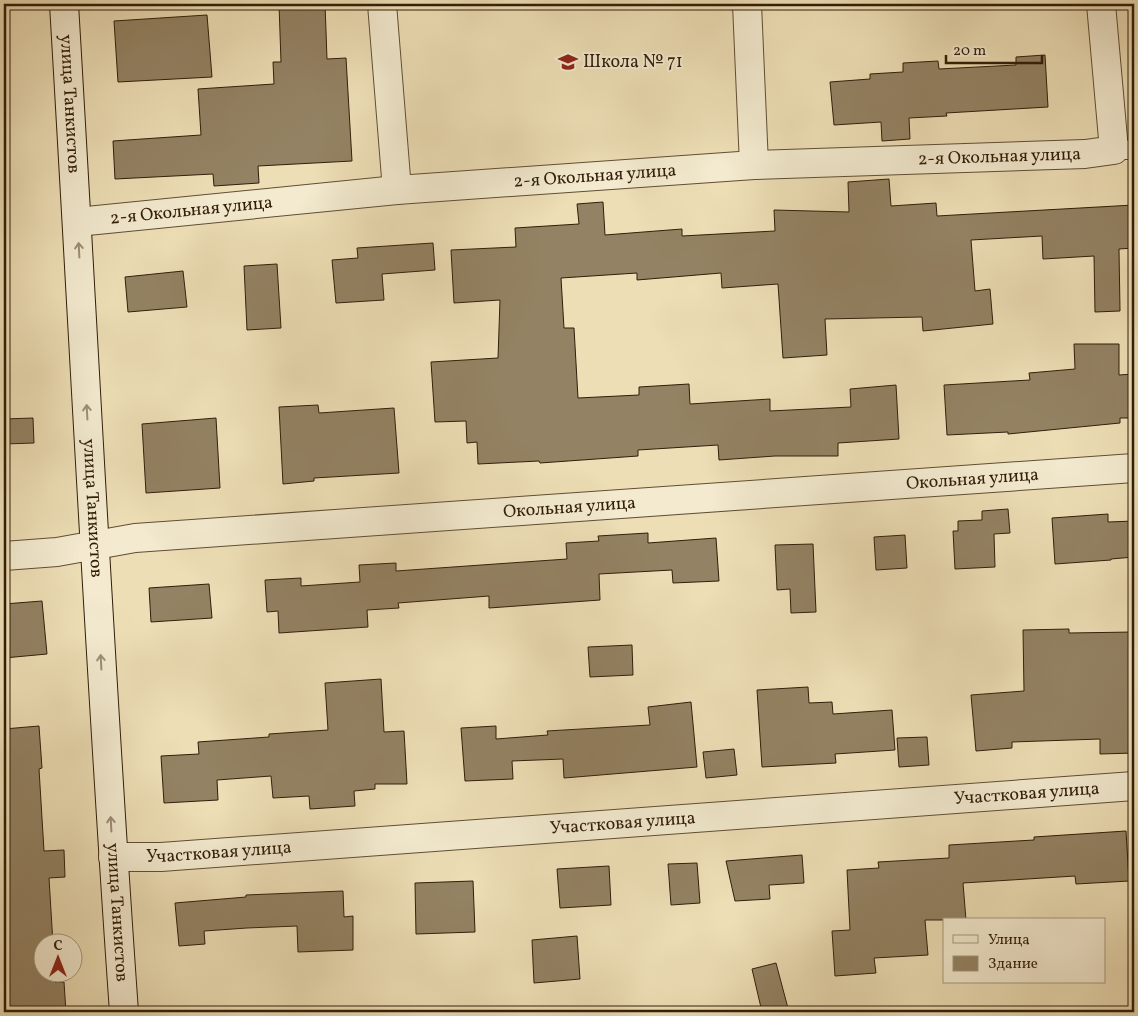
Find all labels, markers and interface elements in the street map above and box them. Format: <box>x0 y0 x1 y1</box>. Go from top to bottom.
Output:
scale bar <box>946 32 1042 64</box>
street label: улица Танкистов <box>53 34 86 174</box>
text: 20 m <box>953 41 986 62</box>
place label: Школа № 71 <box>583 50 683 75</box>
school or university icon: Школа № 71 <box>557 51 579 73</box>
street label: 2-я Окольная улица <box>917 142 1081 172</box>
street label: 2-я Окольная улица <box>513 158 677 194</box>
street label: 2-я Окольная улица <box>109 190 274 231</box>
one-way arrow <box>74 242 83 258</box>
one-way arrow <box>83 404 92 420</box>
street label: улица Танкистов <box>76 438 109 578</box>
street label: Окольная улица <box>905 462 1040 496</box>
street label: Окольная улица <box>502 490 637 525</box>
one-way arrow <box>97 654 106 670</box>
street label: Участковая улица <box>953 776 1100 812</box>
street label: Участковая улица <box>549 806 697 841</box>
one-way arrow <box>106 816 115 832</box>
street label: Участковая улица <box>146 835 293 870</box>
street label: улица Танкистов <box>100 842 134 983</box>
legend <box>943 918 1106 984</box>
text: Улица <box>988 930 1030 951</box>
north arrow <box>32 934 82 984</box>
text: С <box>53 937 63 956</box>
text: Здание <box>988 954 1038 975</box>

